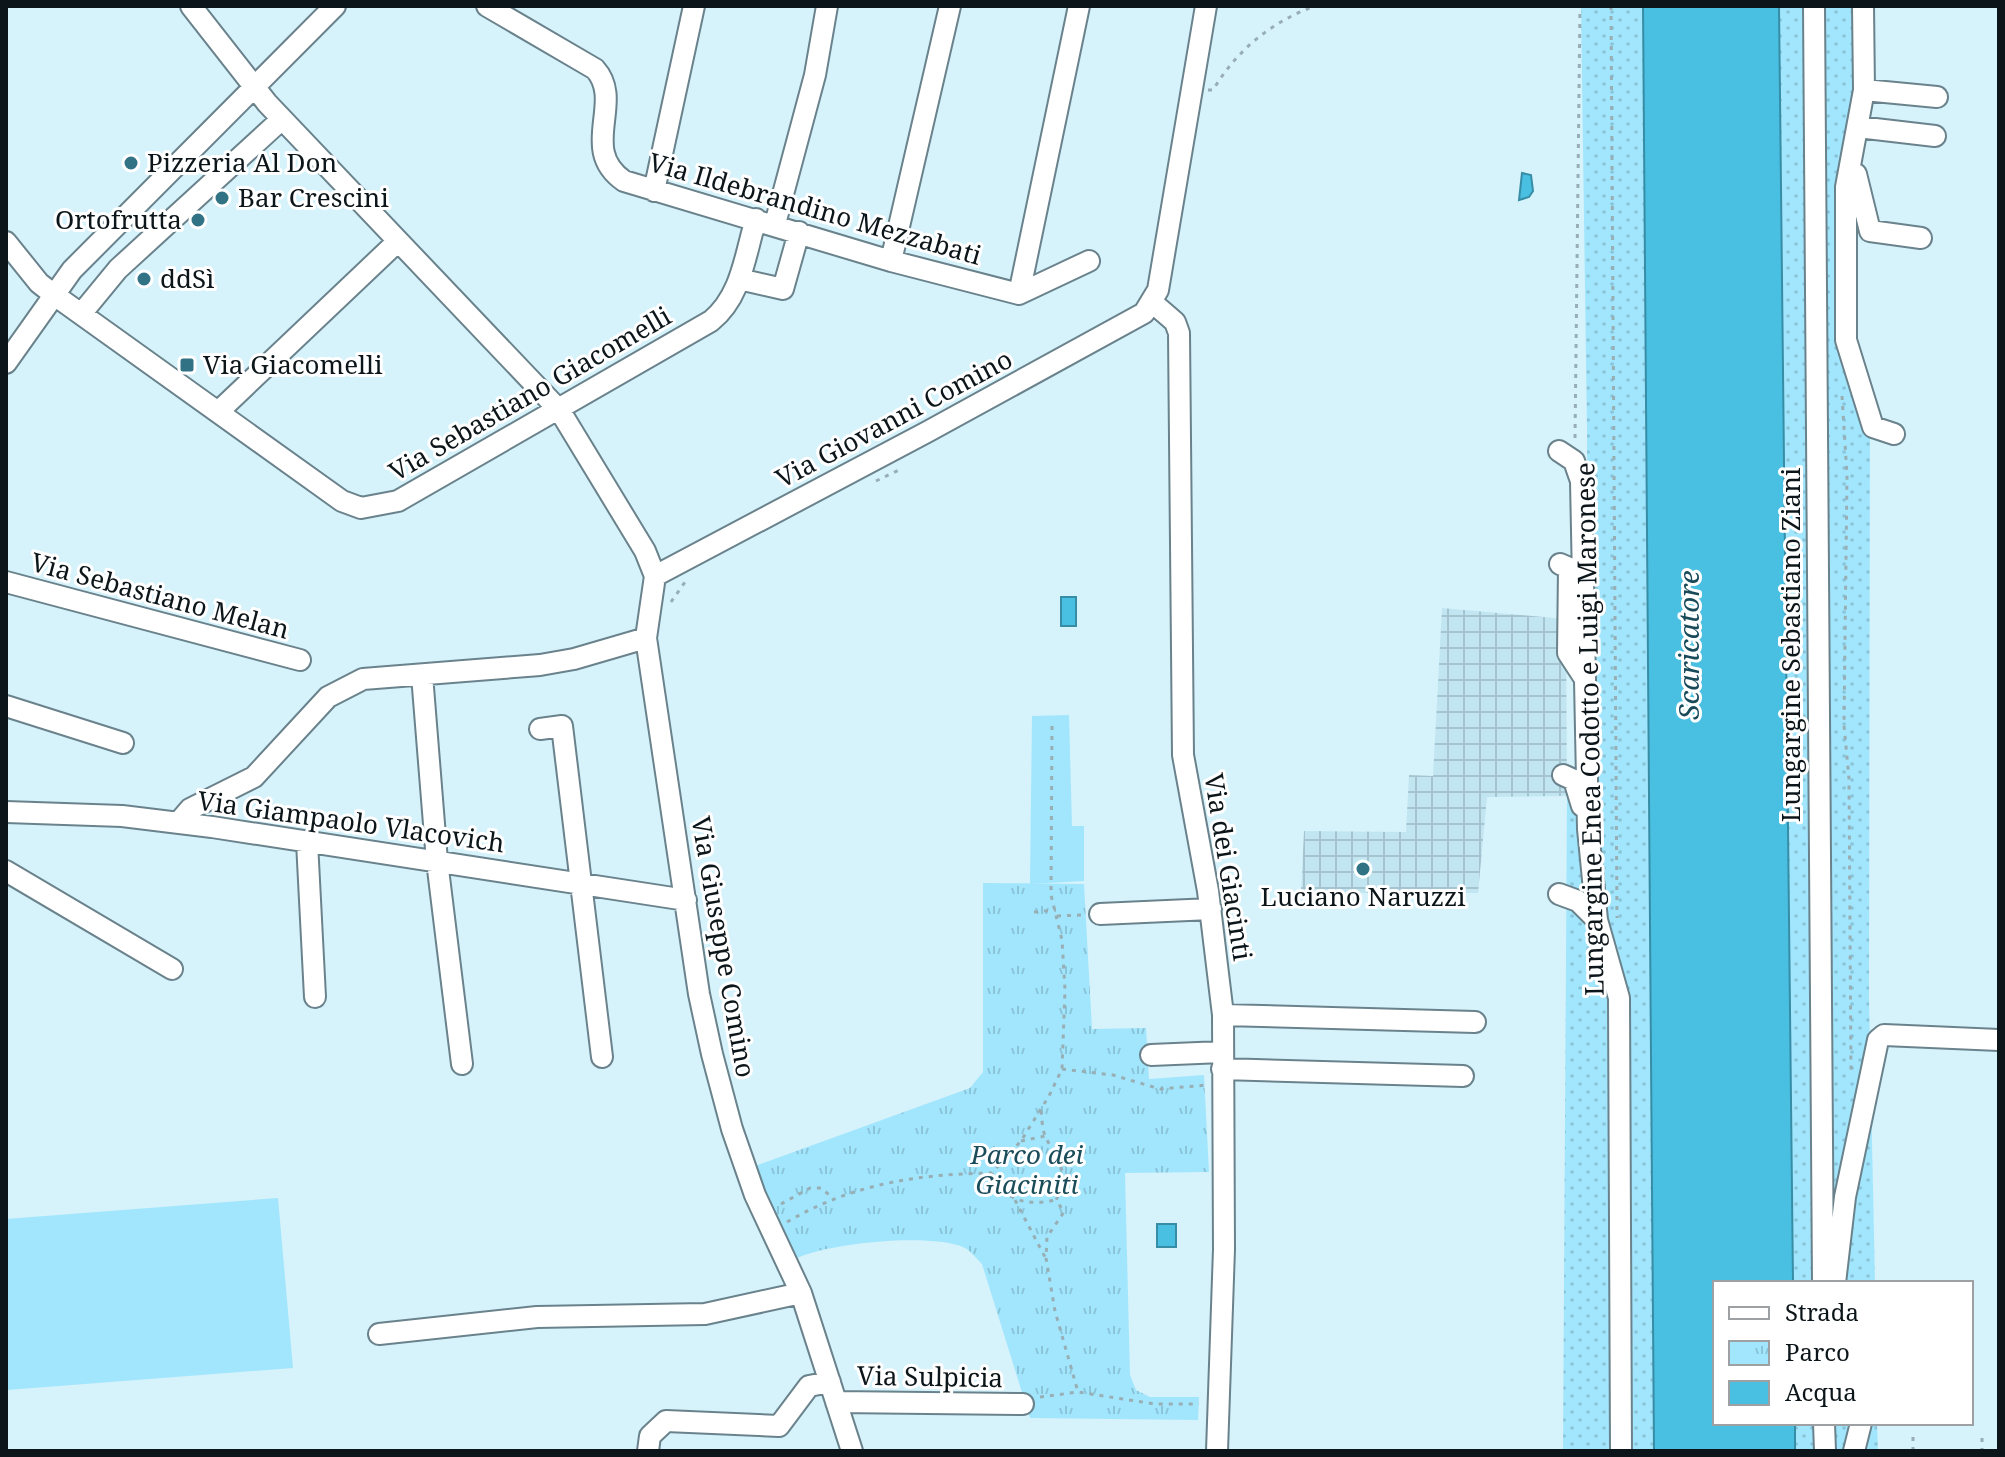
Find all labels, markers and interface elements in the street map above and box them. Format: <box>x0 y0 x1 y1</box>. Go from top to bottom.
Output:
street label: Via Ildebrandino Mezzabati <box>645 143 986 273</box>
place label: Pizzeria Al Don <box>147 144 338 180</box>
marker: Pizzeria Al Don <box>122 154 140 172</box>
place label: Bar Crescini <box>238 179 389 215</box>
marker: Bar Crescini <box>213 189 231 207</box>
place label: Ortofrutta <box>55 201 182 237</box>
marker: Ortofrutta <box>189 211 207 229</box>
place label: ddSì <box>160 260 214 296</box>
marker: ddSì <box>135 270 153 288</box>
street label: Via Sebastiano Giacomelli <box>382 297 677 489</box>
street label: Via Giovanni Comino <box>769 340 1018 496</box>
place label: Via Giacomelli <box>203 346 383 382</box>
marker: Via Giacomelli <box>178 356 196 374</box>
street label: Lungargine Enea Codotto e Luigi Maronese <box>1566 462 1612 996</box>
street label: Lungargine Sebastiano Ziani <box>1772 468 1808 822</box>
street label: Via Sebastiano Melan <box>27 543 294 647</box>
water label: Scaricatore <box>1669 570 1707 720</box>
street label: Via dei Giacinti <box>1196 771 1262 963</box>
street label: Via Giampaolo Vlacovich <box>195 782 507 860</box>
street label: Via Giuseppe Comino <box>683 813 765 1080</box>
marker: Luciano Naruzzi <box>1354 860 1372 878</box>
place label: Luciano Naruzzi <box>1260 878 1466 914</box>
park label: Parco dei Giaciniti <box>970 1136 1084 1202</box>
legend <box>1713 1281 1973 1425</box>
text: Strada <box>1785 1295 1859 1328</box>
text: Parco <box>1785 1335 1850 1368</box>
street label: Via Sulpicia <box>857 1357 1003 1395</box>
text: Acqua <box>1785 1375 1857 1408</box>

